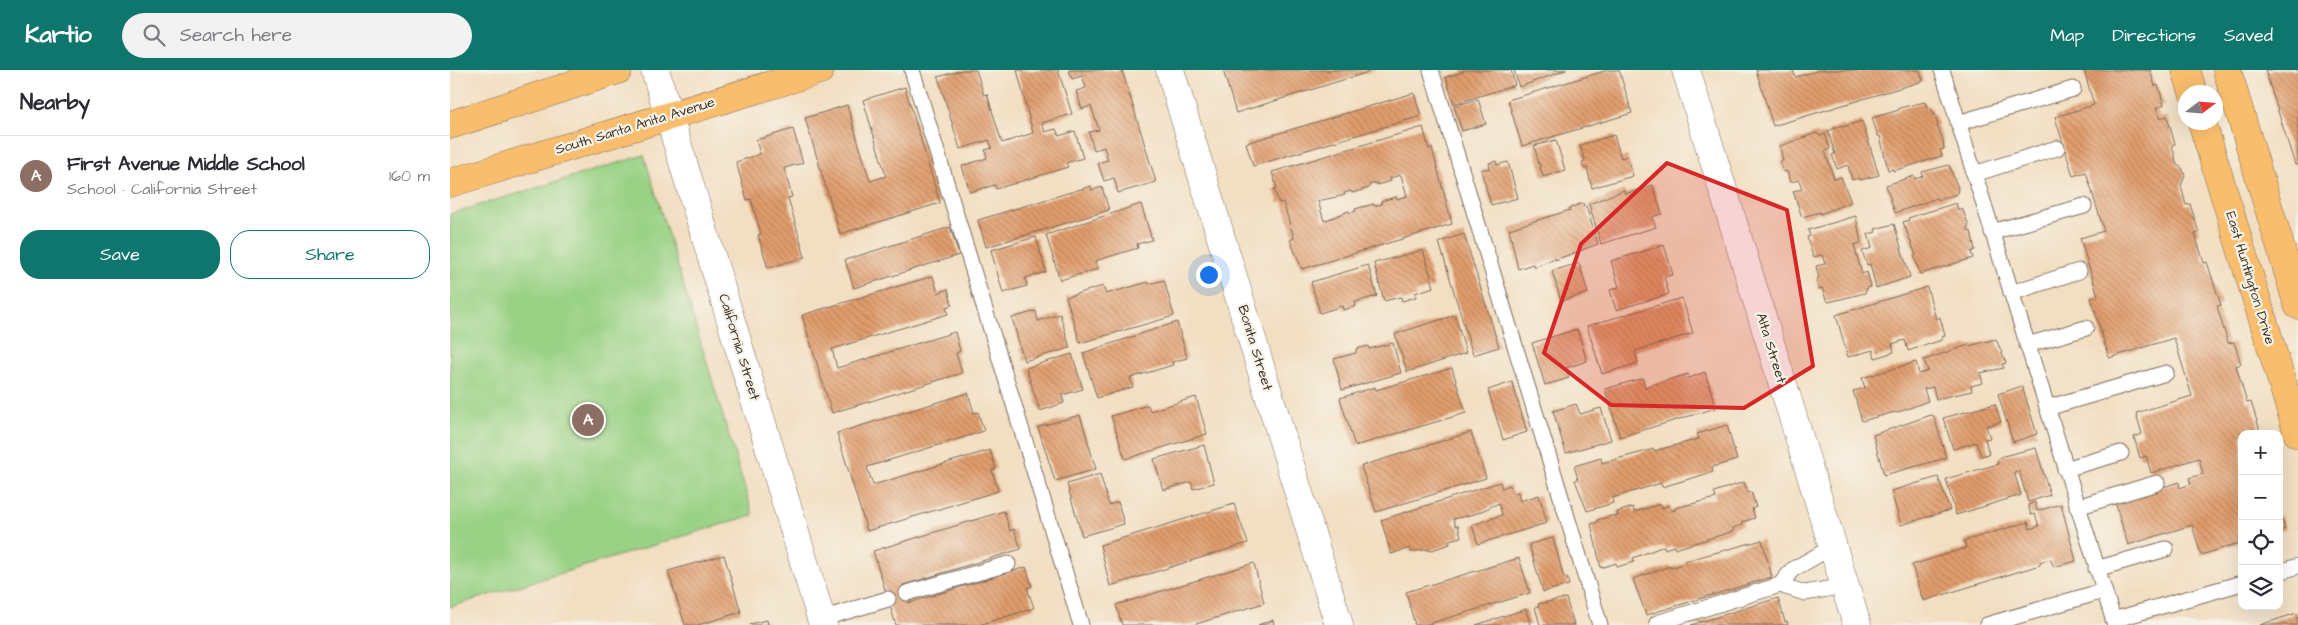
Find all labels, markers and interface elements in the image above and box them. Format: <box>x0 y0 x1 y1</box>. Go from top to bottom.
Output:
search box <box>122 13 472 58</box>
text: Kartio <box>25 18 92 52</box>
icon: search <box>140 21 168 49</box>
text: Search here <box>180 22 292 49</box>
text: Map <box>2050 23 2084 48</box>
text: Directions <box>2112 23 2196 48</box>
text: Saved <box>2224 23 2273 48</box>
north arrow <box>2178 85 2223 130</box>
text: Nearby <box>20 88 90 117</box>
street label: South Santa Anita Avenue <box>553 92 718 160</box>
text: First Avenue Middle School <box>67 151 305 178</box>
text: A <box>31 165 41 187</box>
text: 160 m <box>389 165 430 187</box>
text: School · California Street <box>67 178 257 200</box>
street label: East Huntington Drive <box>2220 209 2280 347</box>
button: Save <box>20 230 220 279</box>
button: Share <box>230 230 430 279</box>
your location <box>1196 262 1222 288</box>
street label: California Street <box>713 291 765 403</box>
street label: Bonita Street <box>1232 303 1278 394</box>
street label: Alta Street <box>1751 310 1791 386</box>
pin: A <box>572 401 604 439</box>
map controls <box>2238 430 2283 610</box>
button: + <box>2238 430 2283 475</box>
button: − <box>2238 475 2283 520</box>
button: locate <box>2238 520 2283 565</box>
button: layers <box>2238 565 2283 610</box>

